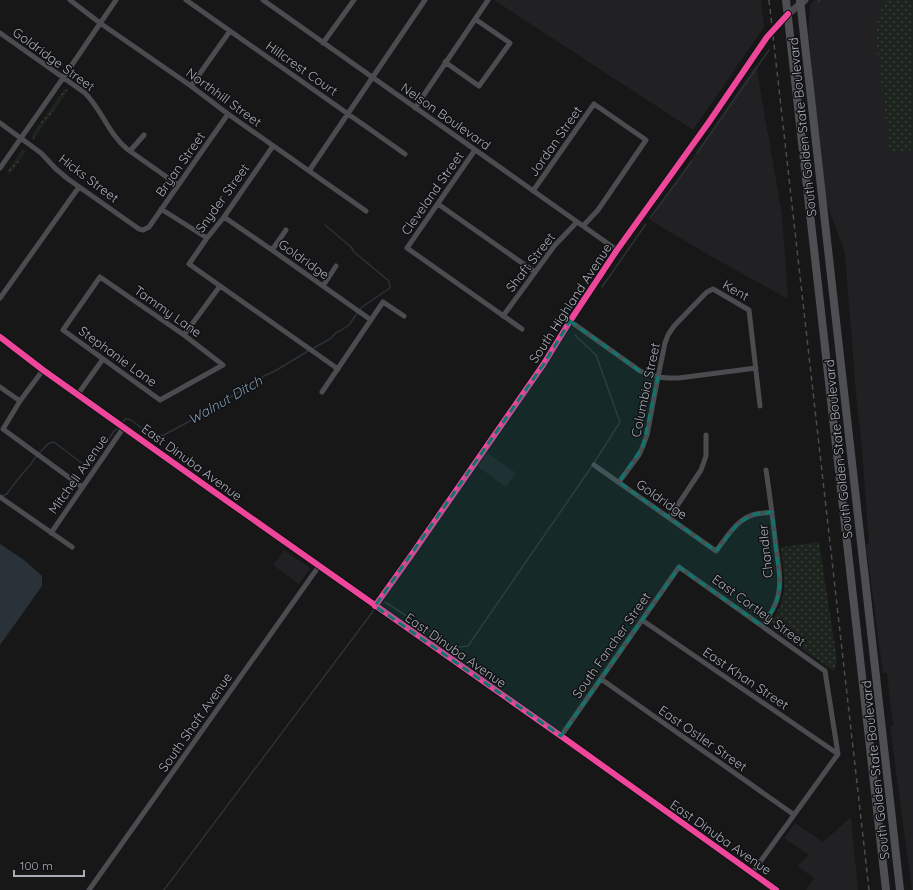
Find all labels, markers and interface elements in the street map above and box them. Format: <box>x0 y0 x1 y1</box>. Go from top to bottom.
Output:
street label: Goldridge Street <box>10 24 98 94</box>
street label: Hillcrest Court <box>263 37 341 99</box>
street label: South Golden State Boulevard <box>785 37 819 217</box>
street label: Northhill Street <box>183 64 265 130</box>
street label: Nelson Boulevard <box>398 79 494 153</box>
street label: Jordan Street <box>525 103 585 179</box>
street label: Bryan Street <box>152 129 208 199</box>
street label: Cleveland Street <box>397 148 467 238</box>
street label: Hicks Street <box>56 150 122 206</box>
street label: Snyder Street <box>192 160 252 236</box>
street label: Shaft Street <box>502 229 558 295</box>
street label: Goldridge <box>275 236 333 282</box>
street label: South Highland Avenue <box>525 240 615 366</box>
street label: Kent <box>720 276 752 304</box>
street label: Tammy Lane <box>131 282 205 340</box>
street label: Stephanie Lane <box>76 322 160 390</box>
street label: Columbia Street <box>627 341 663 439</box>
street label: South Golden State Boulevard <box>821 359 855 539</box>
water label: Walnut Ditch <box>185 371 266 428</box>
street label: East Dinuba Avenue <box>139 420 245 504</box>
street label: Mitchell Avenue <box>45 431 111 517</box>
street label: Goldridge <box>633 476 691 522</box>
street label: Chandler <box>754 523 776 579</box>
street label: East Cortley Street <box>709 571 809 649</box>
street label: South Fancher Street <box>568 589 654 701</box>
street label: East Dinuba Avenue <box>402 609 510 691</box>
street label: East Khan Street <box>700 643 792 713</box>
street label: South Shaft Avenue <box>155 669 235 775</box>
street label: South Golden State Boulevard <box>858 680 892 860</box>
street label: East Ostler Street <box>656 702 750 774</box>
street label: East Dinuba Avenue <box>667 796 775 878</box>
scale bar <box>14 852 84 878</box>
text: 100 m <box>20 858 53 873</box>

